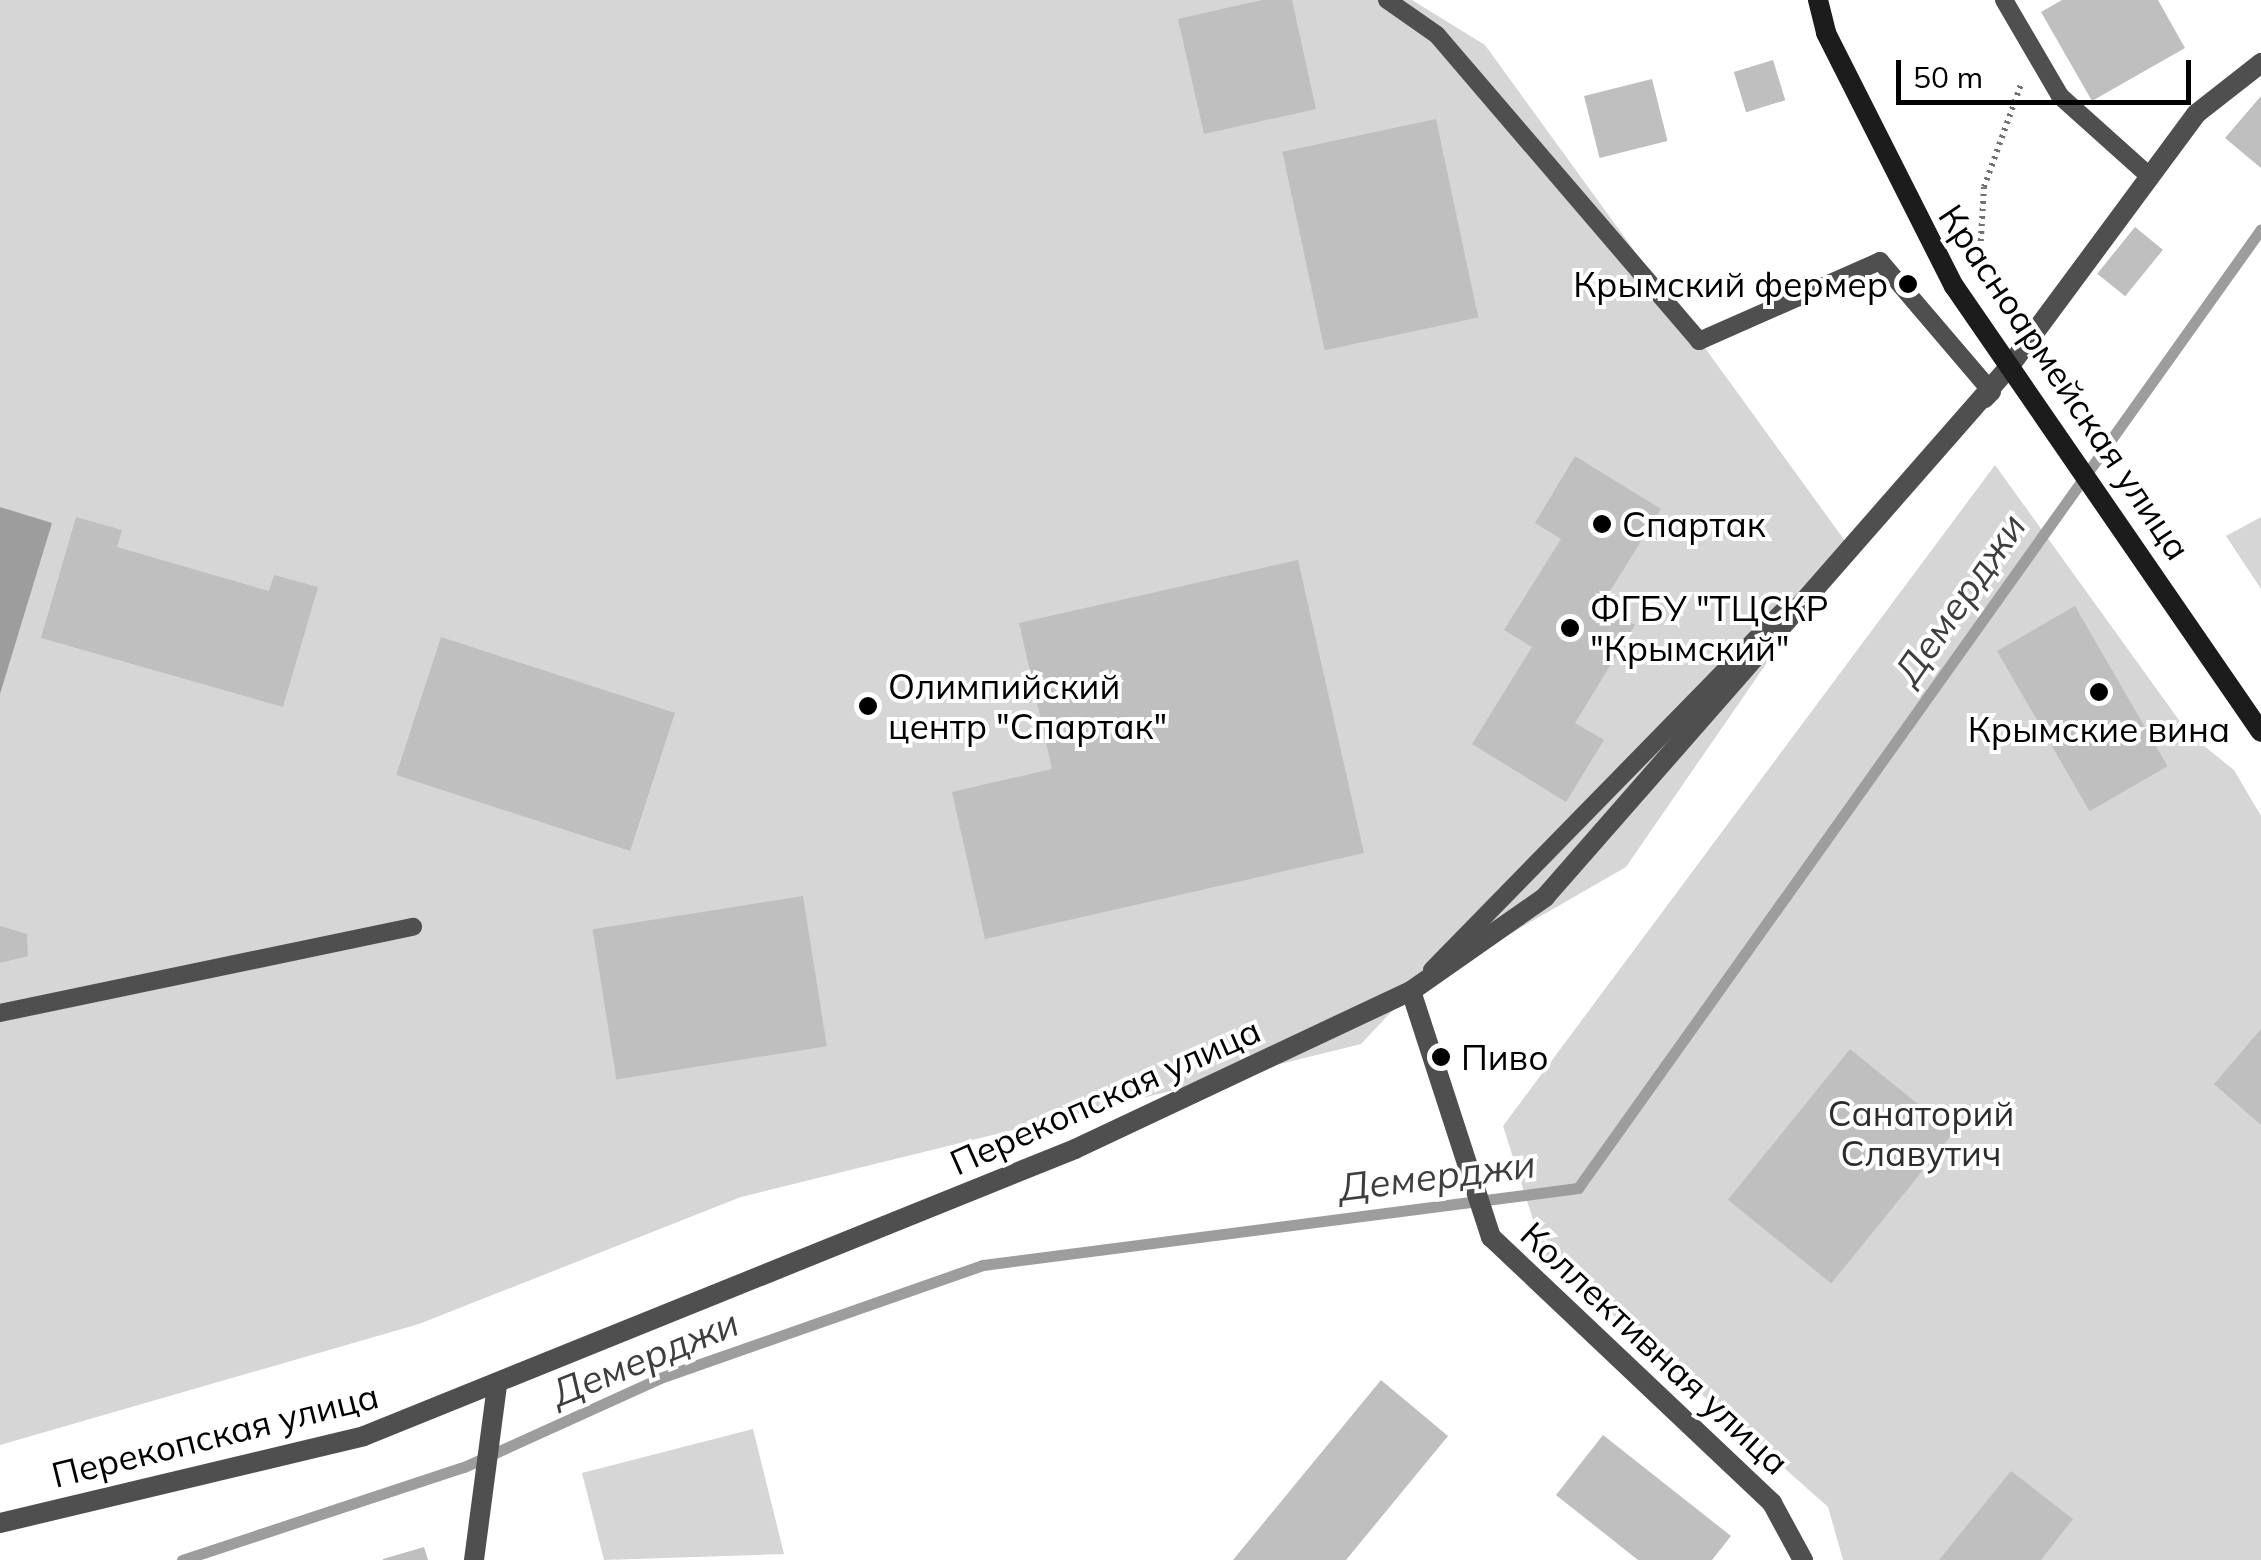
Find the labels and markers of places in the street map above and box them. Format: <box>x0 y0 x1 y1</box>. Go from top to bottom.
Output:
place label: Крымский фермер <box>1573 263 1888 305</box>
marker: Крымский фермер <box>1897 273 1919 295</box>
place label: Спартак <box>1622 503 1766 545</box>
marker: Спартак <box>1591 513 1613 535</box>
place label: ФГБУ "ТЦСКР "Крымский" <box>1590 587 1829 669</box>
marker: ФГБУ "ТЦСКР "Крымский" <box>1559 617 1581 639</box>
place label: Олимпийский центр "Спартак" <box>888 665 1167 747</box>
marker: Крымские вина <box>2088 681 2110 703</box>
marker: Олимпийский центр "Спартак" <box>857 695 879 717</box>
place label: Крымские вина <box>1968 708 2230 750</box>
place label: Пиво <box>1461 1036 1548 1078</box>
marker: Пиво <box>1430 1046 1452 1068</box>

